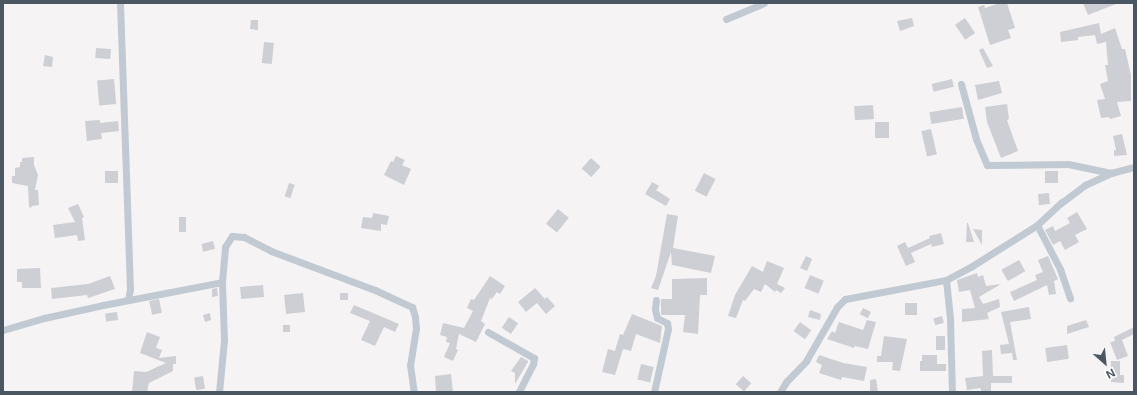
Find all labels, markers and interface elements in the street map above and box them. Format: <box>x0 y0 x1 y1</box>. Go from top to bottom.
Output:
north arrow <box>1085 343 1125 383</box>
text: N <box>1104 366 1117 382</box>

